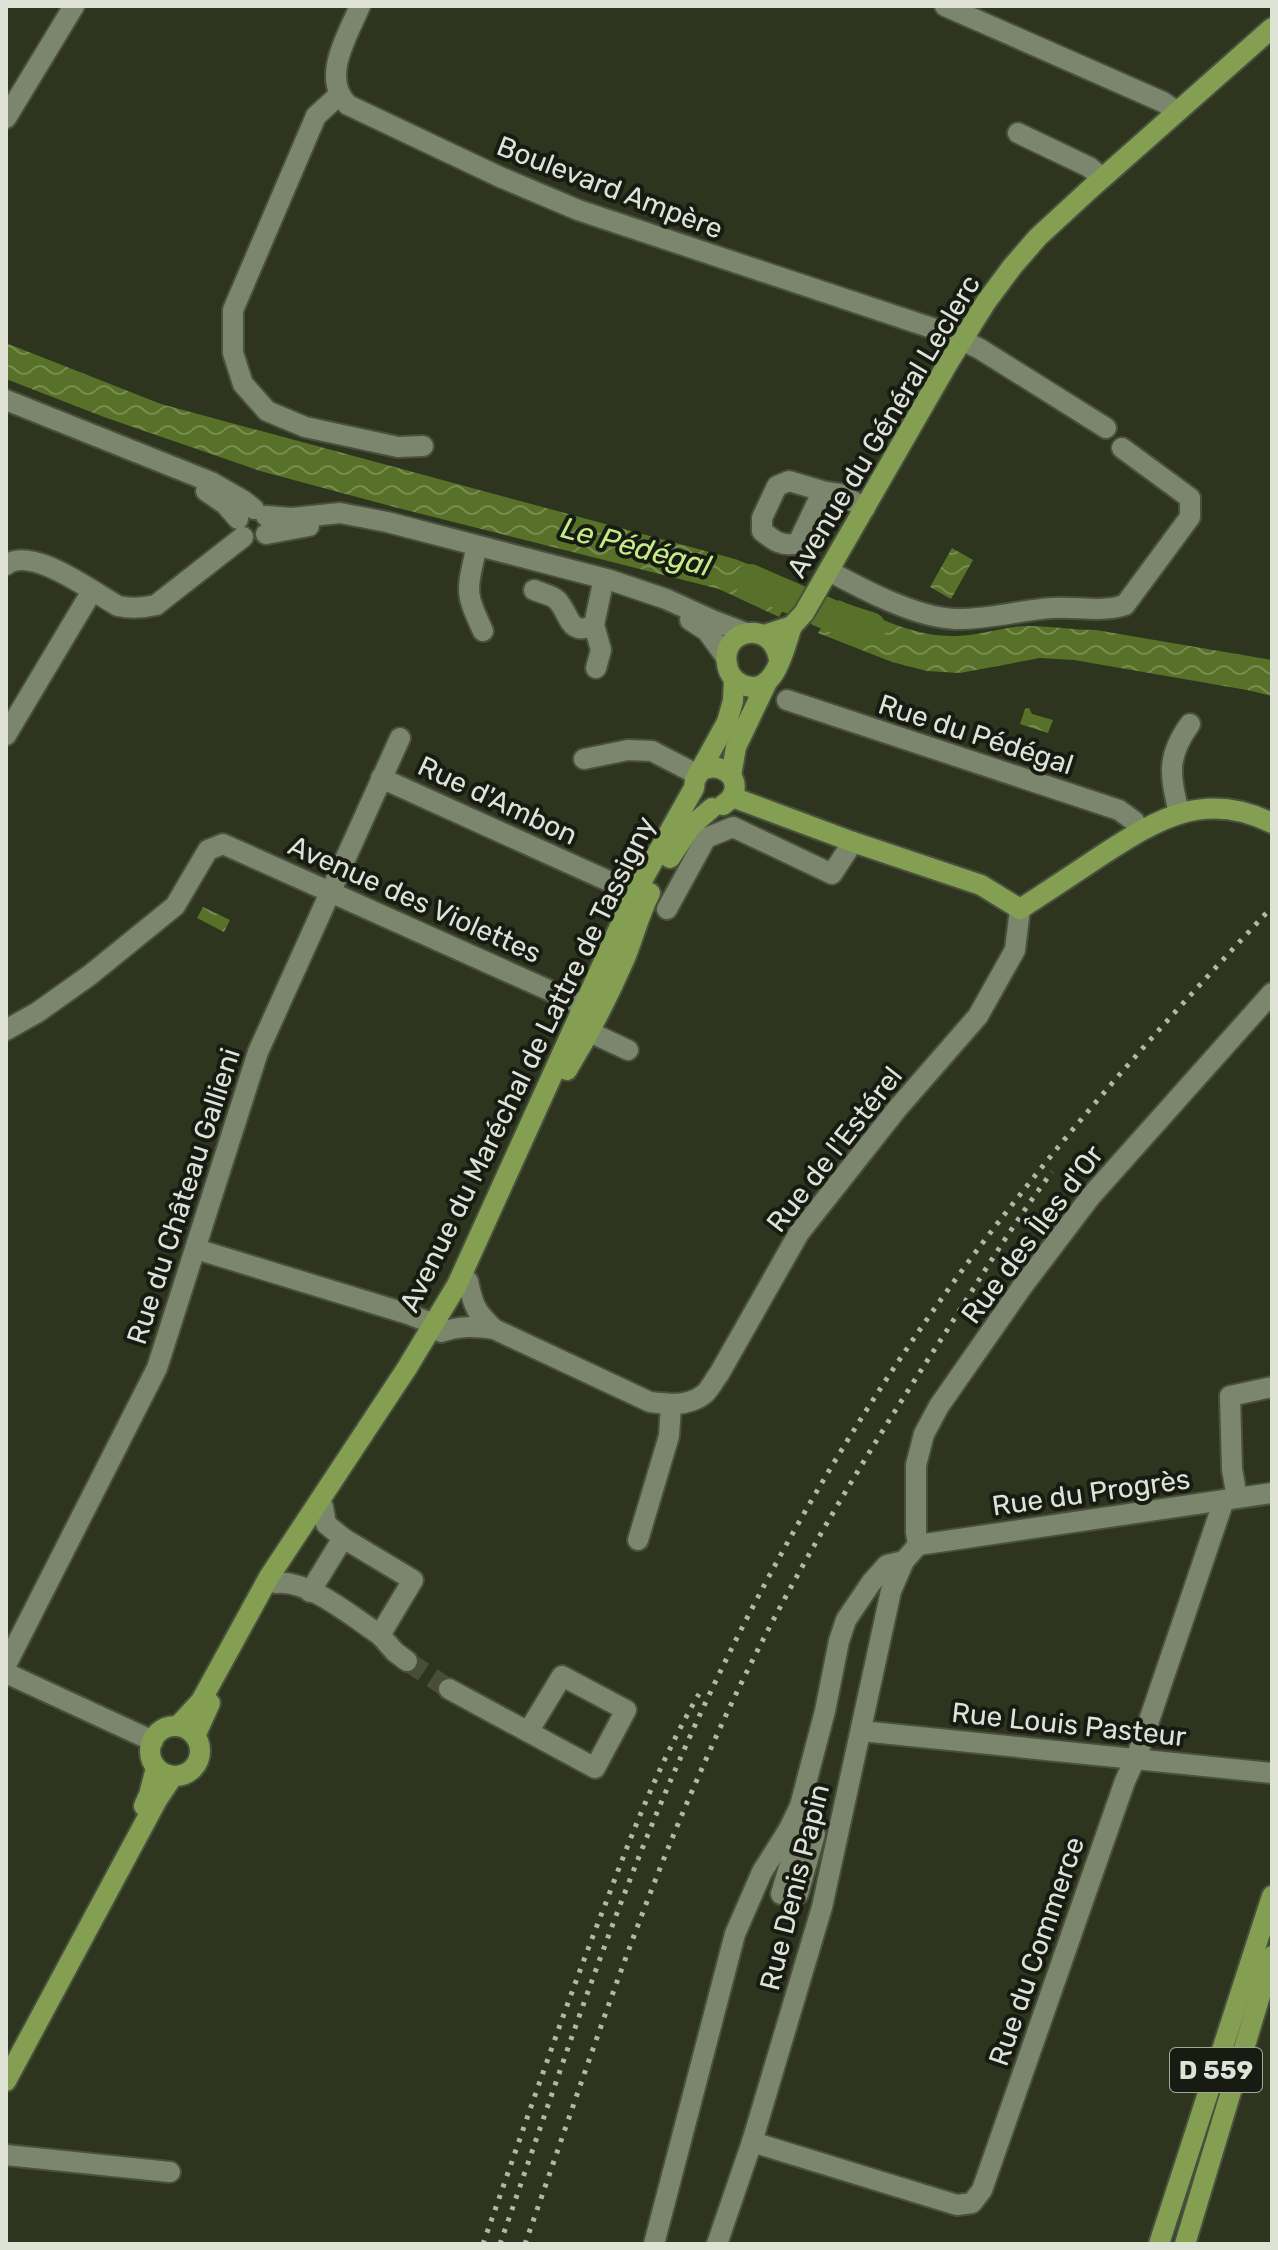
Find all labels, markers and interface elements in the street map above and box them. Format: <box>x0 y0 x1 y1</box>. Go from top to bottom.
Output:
street label: Boulevard Ampère <box>492 129 727 246</box>
street label: Avenue du Général Leclerc <box>780 269 987 584</box>
water label: Le Pédégal <box>557 510 716 584</box>
street label: Rue du Pédégal <box>874 687 1077 782</box>
street label: Rue d'Ambon <box>413 749 583 852</box>
street label: Avenue du Maréchal de Lattre de Tassigny <box>393 811 662 1317</box>
street label: Avenue des Violettes <box>283 829 546 970</box>
street label: Rue du Château Gallieni <box>120 1044 247 1348</box>
street label: Rue de l'Estérel <box>760 1060 909 1238</box>
street label: Rue des Îles d'Or <box>955 1138 1110 1330</box>
street label: Rue du Progrès <box>990 1462 1192 1523</box>
street label: Rue Louis Pasteur <box>950 1696 1188 1753</box>
street label: Rue Denis Papin <box>753 1781 836 1994</box>
street label: Rue du Commerce <box>982 1832 1091 2070</box>
road number: D 559 <box>1170 2048 1262 2092</box>

